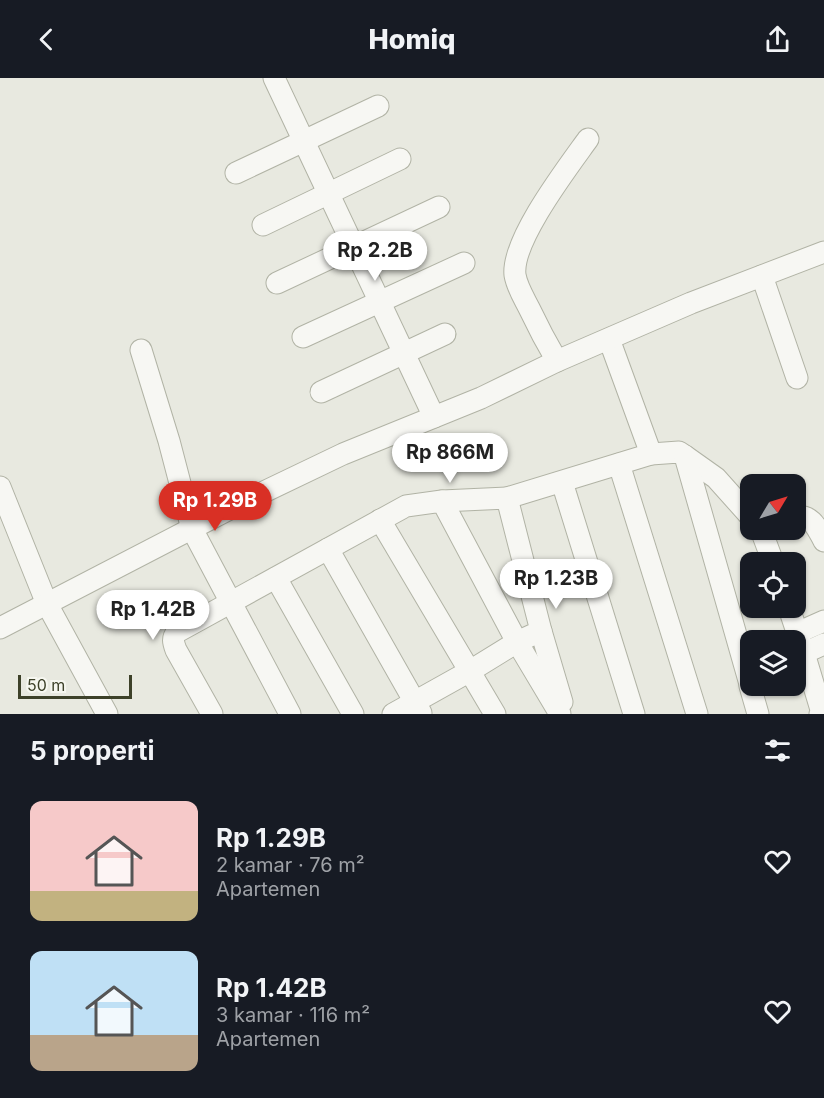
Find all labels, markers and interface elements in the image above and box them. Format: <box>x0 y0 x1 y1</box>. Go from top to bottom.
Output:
icon: back <box>30 23 63 56</box>
text: Homiq <box>369 23 455 56</box>
icon: share <box>761 23 794 56</box>
pin: Rp 2.2B <box>320 231 430 282</box>
text: Rp 2.2B <box>337 238 413 262</box>
pin: Rp 866M <box>395 433 505 484</box>
text: Rp 866M <box>406 440 494 464</box>
north arrow <box>740 474 806 540</box>
map controls <box>740 474 806 696</box>
pin: Rp 1.29B <box>153 481 277 532</box>
text: Rp 1.29B <box>173 488 257 512</box>
button: locate <box>740 552 806 618</box>
pin: Rp 1.23B <box>494 559 618 610</box>
text: Rp 1.23B <box>514 566 598 590</box>
pin: Rp 1.42B <box>91 590 215 641</box>
text: Rp 1.42B <box>110 597 196 621</box>
button: layers <box>740 630 806 696</box>
scale bar <box>18 672 132 700</box>
text: 50 m <box>27 675 65 695</box>
icon: filters <box>761 734 794 767</box>
text: 5 properti <box>30 735 155 766</box>
text: Rp 1.29B <box>216 822 326 853</box>
icon: home <box>78 825 150 897</box>
icon: heart <box>761 845 794 878</box>
text: 2 kamar · 76 m² <box>216 853 365 877</box>
text: Apartemen <box>216 877 320 901</box>
text: Rp 1.42B <box>216 972 327 1003</box>
icon: home <box>78 975 150 1047</box>
icon: heart <box>761 995 794 1028</box>
text: 3 kamar · 116 m² <box>216 1003 370 1027</box>
text: Apartemen <box>216 1027 320 1051</box>

